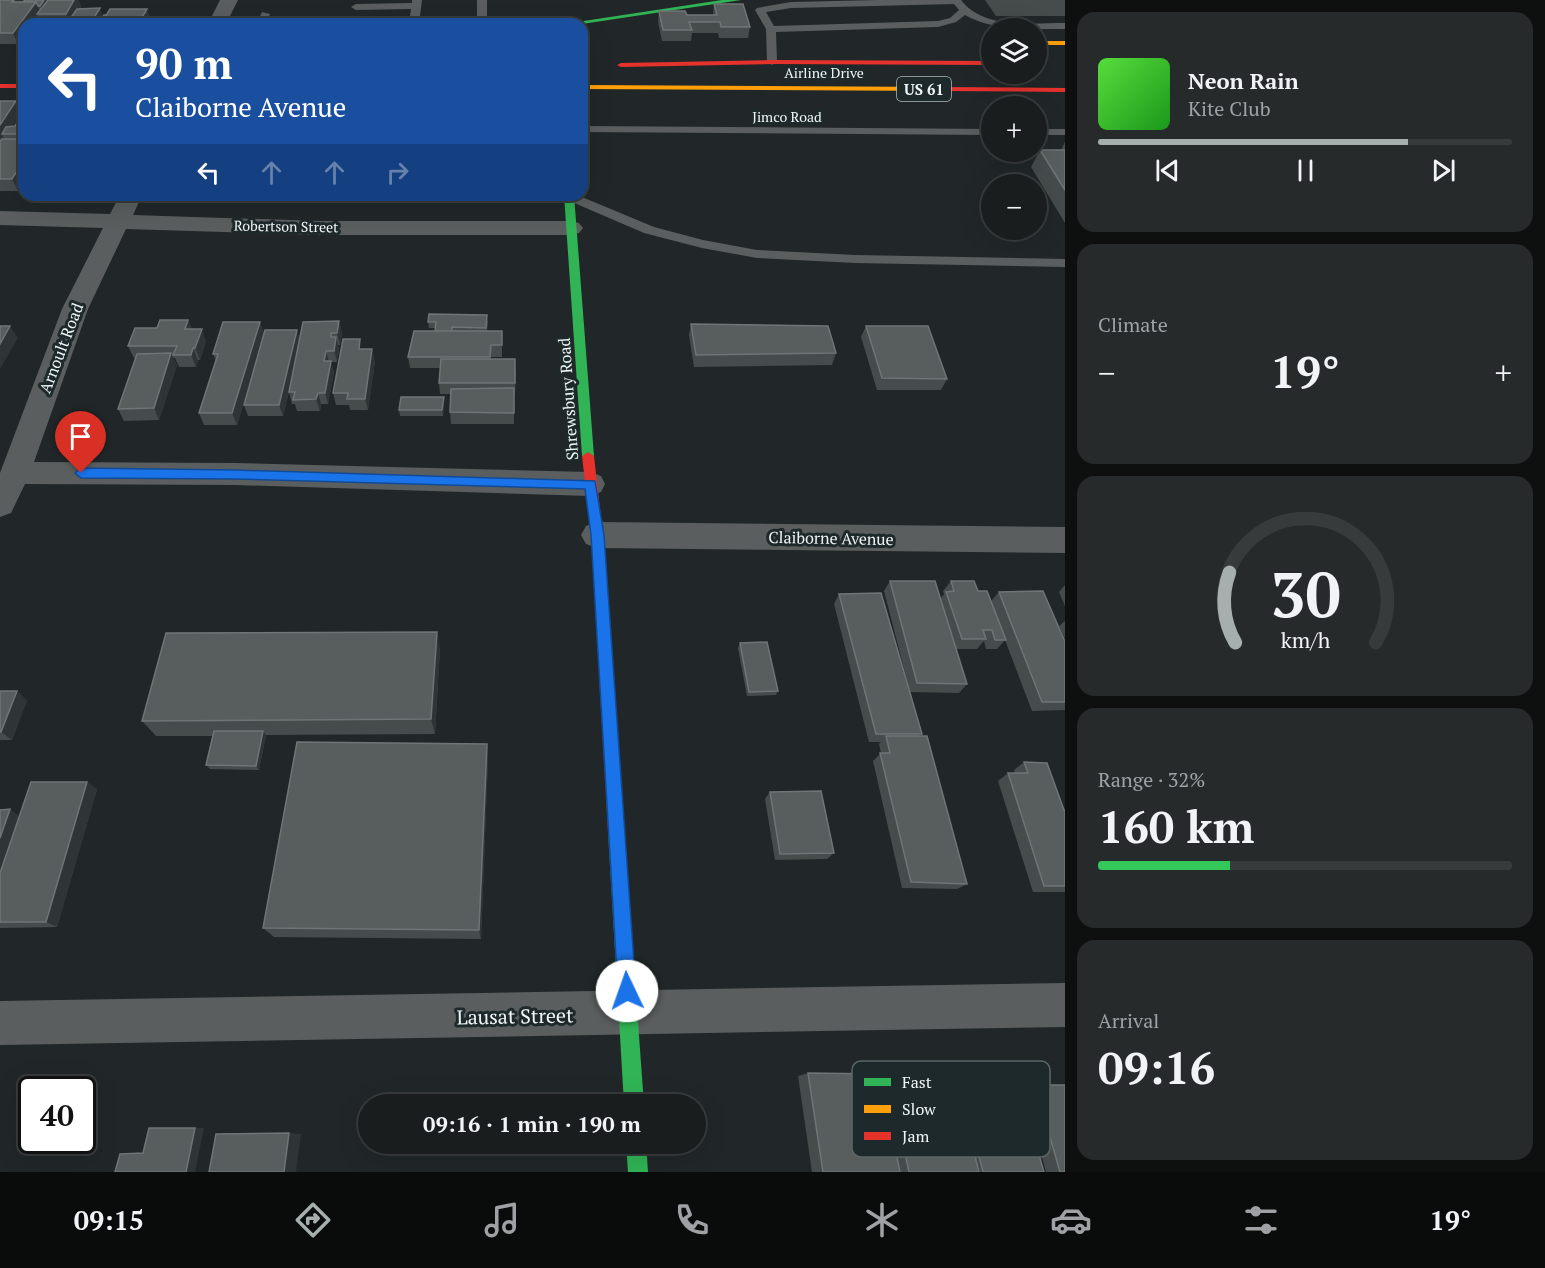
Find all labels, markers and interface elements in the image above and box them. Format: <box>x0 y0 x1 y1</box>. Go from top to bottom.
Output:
map controls <box>981 18 1047 240</box>
button: layers <box>981 18 1047 84</box>
text: 90 m <box>135 35 233 91</box>
icon: left <box>36 42 114 120</box>
street label: Airline Drive <box>784 63 864 82</box>
text: Neon Rain <box>1188 66 1299 95</box>
road number: US 61 <box>897 77 951 101</box>
text: Claiborne Avenue <box>135 89 346 125</box>
text: Kite Club <box>1188 95 1271 122</box>
button: + <box>981 96 1047 162</box>
street label: Jimco Road <box>752 107 822 126</box>
icon: previous <box>1151 154 1184 187</box>
icon: pause <box>1289 154 1322 187</box>
icon: next <box>1427 154 1460 187</box>
icon: left <box>192 156 225 189</box>
icon: ahead <box>255 156 288 189</box>
icon: ahead <box>318 156 351 189</box>
icon: right <box>381 156 414 189</box>
button: − <box>981 174 1047 240</box>
street label: Robertson Street <box>234 216 339 236</box>
street label: Arnoult Road <box>34 300 88 396</box>
text: Climate <box>1098 311 1168 338</box>
street label: Shrewsbury Road <box>553 337 583 461</box>
text: 19° <box>1270 341 1340 401</box>
text: − <box>1098 351 1116 394</box>
text: + <box>1494 351 1512 394</box>
pin <box>55 411 106 473</box>
icon: arrive <box>64 420 97 453</box>
street label: Claiborne Avenue <box>768 526 894 550</box>
text: 30 <box>1270 552 1340 635</box>
text: km/h <box>1280 626 1330 654</box>
text: Range · 32% <box>1098 766 1205 793</box>
text: 160 km <box>1098 796 1254 856</box>
position arrow <box>595 959 659 1023</box>
street label: Lausat Street <box>456 1001 574 1031</box>
text: Arrival <box>1098 1007 1159 1034</box>
text: 09:16 <box>1098 1037 1215 1097</box>
legend <box>852 1061 1050 1157</box>
text: Fast <box>902 1071 932 1093</box>
speed limit sign: 40 <box>18 1076 96 1154</box>
text: Slow <box>902 1098 936 1120</box>
text: 09:16 · 1 min · 190 m <box>423 1109 641 1138</box>
text: Jam <box>902 1125 930 1147</box>
icon: directions <box>292 1199 334 1241</box>
icon: music <box>481 1199 523 1241</box>
icon: phone <box>671 1199 713 1241</box>
icon: climate <box>861 1199 903 1241</box>
icon: car <box>1050 1199 1092 1241</box>
icon: filters <box>1240 1199 1282 1241</box>
text: 09:15 <box>74 1202 144 1238</box>
text: 19° <box>1429 1202 1471 1238</box>

